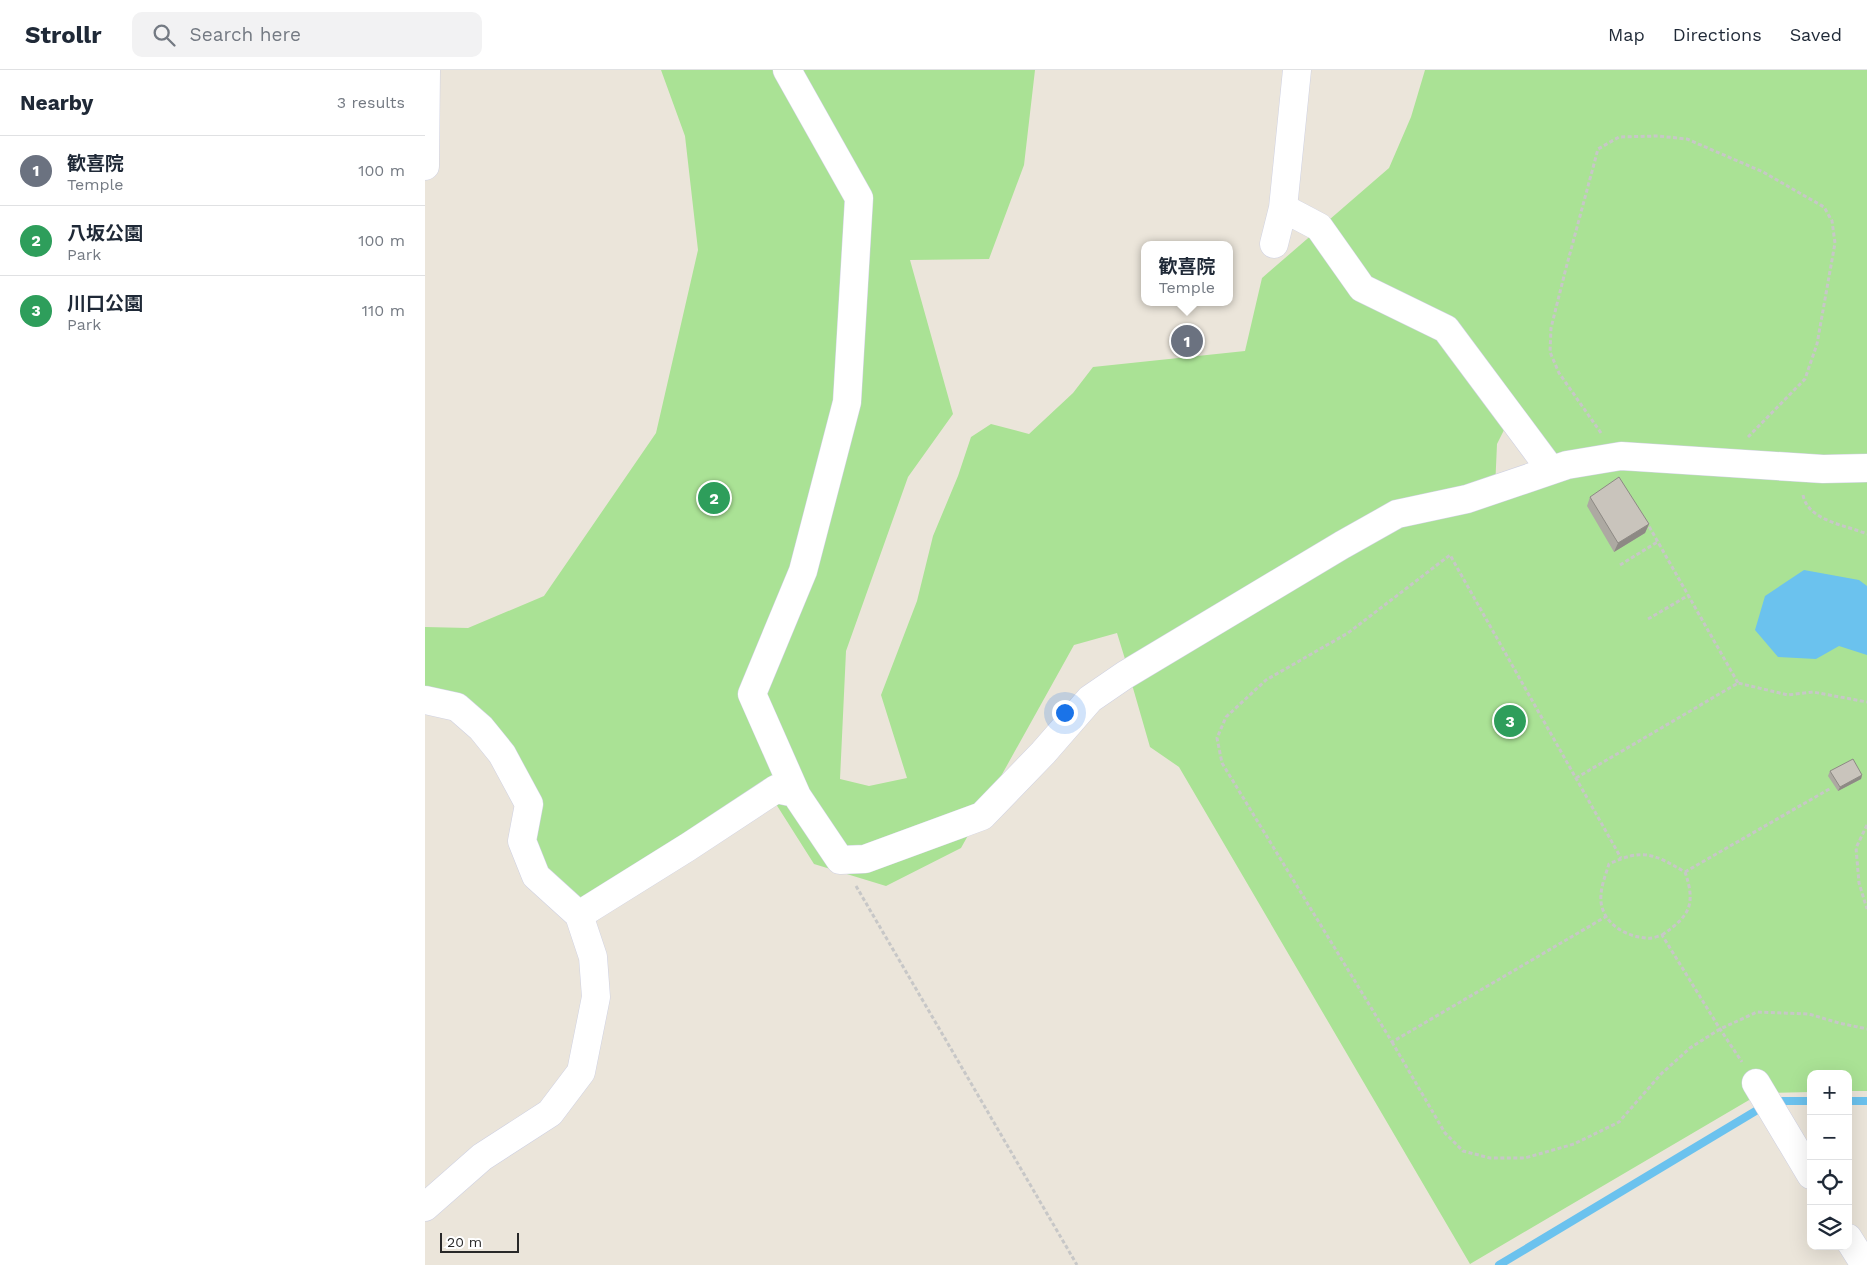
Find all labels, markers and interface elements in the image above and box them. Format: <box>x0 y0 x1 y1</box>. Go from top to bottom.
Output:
search box <box>132 12 482 57</box>
text: Strollr <box>25 21 102 49</box>
icon: search <box>150 21 178 49</box>
text: Search here <box>190 23 301 46</box>
text: Map <box>1608 24 1645 45</box>
text: Directions <box>1673 24 1762 45</box>
text: Saved <box>1790 24 1842 45</box>
text: Nearby <box>20 90 93 115</box>
text: 3 results <box>337 93 405 112</box>
text: 歓喜院 <box>67 152 124 175</box>
text: 1 <box>33 161 39 180</box>
text: 100 m <box>358 161 405 180</box>
text: Temple <box>67 175 124 194</box>
text: 八坂公園 <box>67 222 143 245</box>
text: 2 <box>31 231 41 250</box>
text: 100 m <box>358 231 405 250</box>
popup <box>1141 241 1233 306</box>
text: Park <box>67 245 101 264</box>
text: 歓喜院 <box>1158 255 1216 278</box>
text: Temple <box>1158 278 1215 297</box>
text: 川口公園 <box>67 292 143 315</box>
text: 3 <box>31 301 41 320</box>
text: 110 m <box>362 301 405 320</box>
text: Park <box>67 315 101 334</box>
pin: 1 <box>1171 322 1203 360</box>
pin: 2 <box>698 479 730 517</box>
your location <box>1052 700 1078 726</box>
pin: 3 <box>1494 702 1526 740</box>
map controls <box>1807 1070 1852 1250</box>
button: + <box>1807 1070 1852 1115</box>
button: − <box>1807 1115 1852 1160</box>
button: locate <box>1807 1160 1852 1205</box>
button: layers <box>1807 1205 1852 1250</box>
scale bar <box>440 1230 519 1253</box>
text: 20 m <box>447 1234 482 1250</box>

